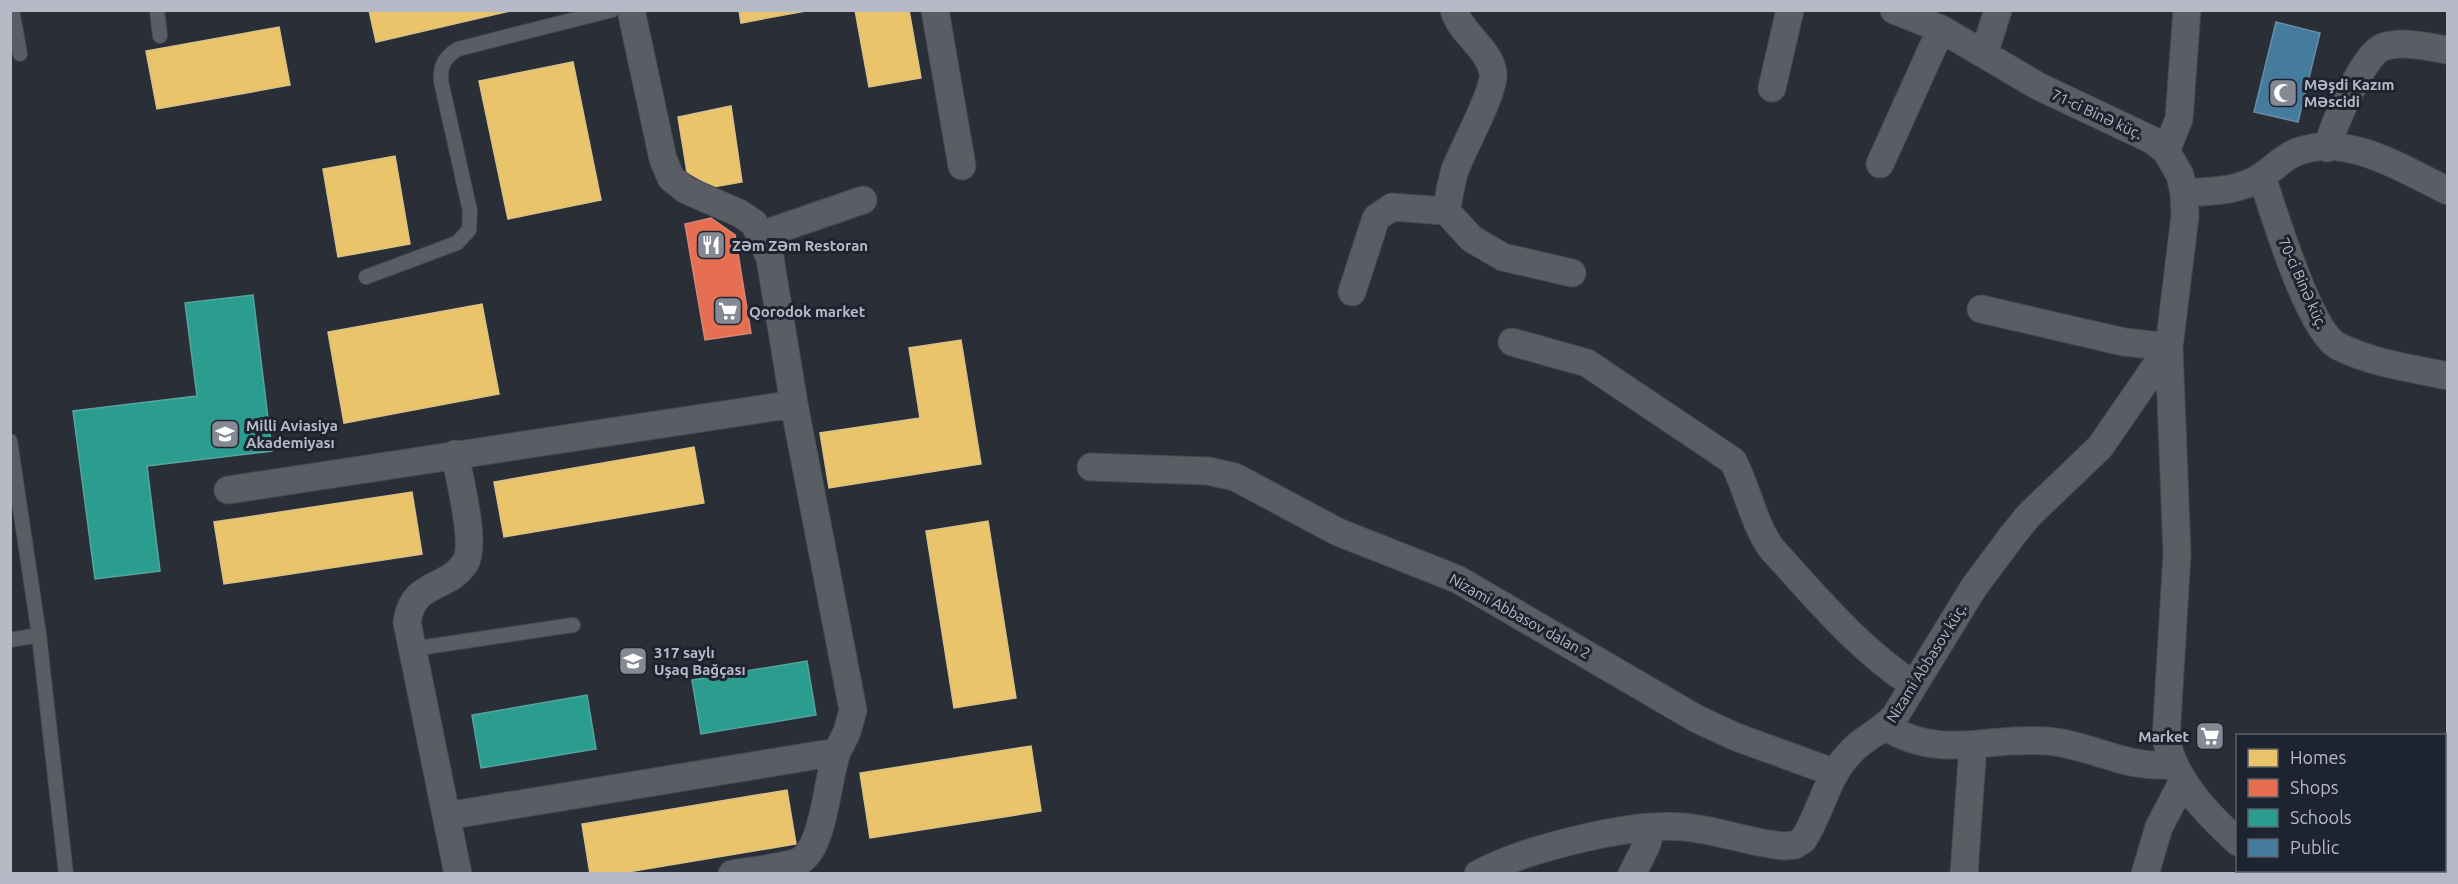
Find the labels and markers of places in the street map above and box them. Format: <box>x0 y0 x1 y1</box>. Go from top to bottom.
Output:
place label: Məşdi Kazım Məscidi <box>2304 76 2394 110</box>
mosque icon: Məşdi Kazım Məscidi <box>2267 77 2299 109</box>
restaurant icon: Zəm Zəm Restoran <box>695 229 727 261</box>
place label: Zəm Zəm Restoran <box>732 237 868 254</box>
supermarket icon: Qorodok market <box>712 295 744 327</box>
place label: Qorodok market <box>749 303 866 320</box>
place label: Milli Aviasiya Akademiyası <box>246 417 338 451</box>
school or university icon: Milli Aviasiya Akademiyası <box>209 418 241 450</box>
place label: 317 saylı Uşaq Bağçası <box>654 644 746 679</box>
school or university icon: 317 saylı Uşaq Bağçası <box>617 645 649 677</box>
supermarket icon: Market <box>2194 720 2226 752</box>
place label: Market <box>2138 728 2190 745</box>

